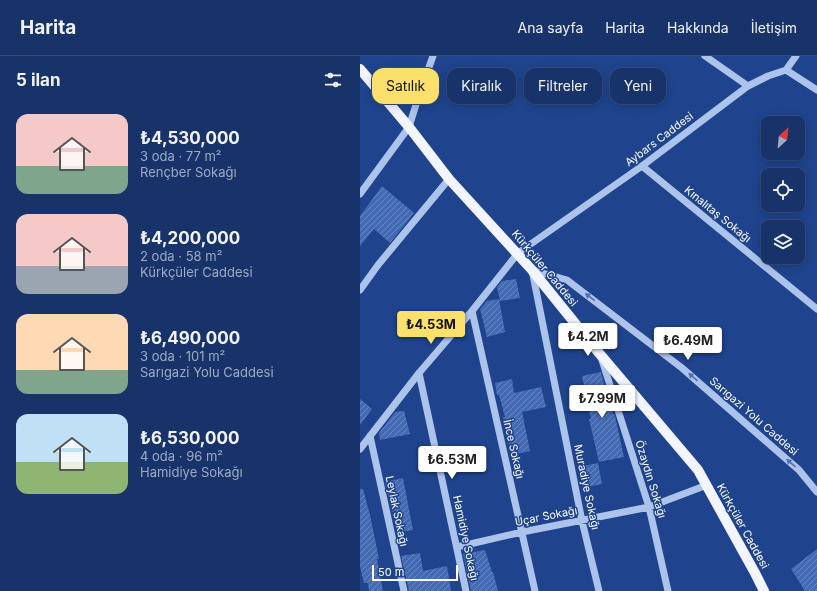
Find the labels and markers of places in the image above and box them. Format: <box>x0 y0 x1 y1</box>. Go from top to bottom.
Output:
pin: ₺4.53M <box>398 311 464 345</box>
pin: ₺4.2M <box>560 323 616 357</box>
pin: ₺6.49M <box>655 327 721 361</box>
pin: ₺7.99M <box>569 385 635 419</box>
pin: ₺6.53M <box>419 446 485 480</box>

